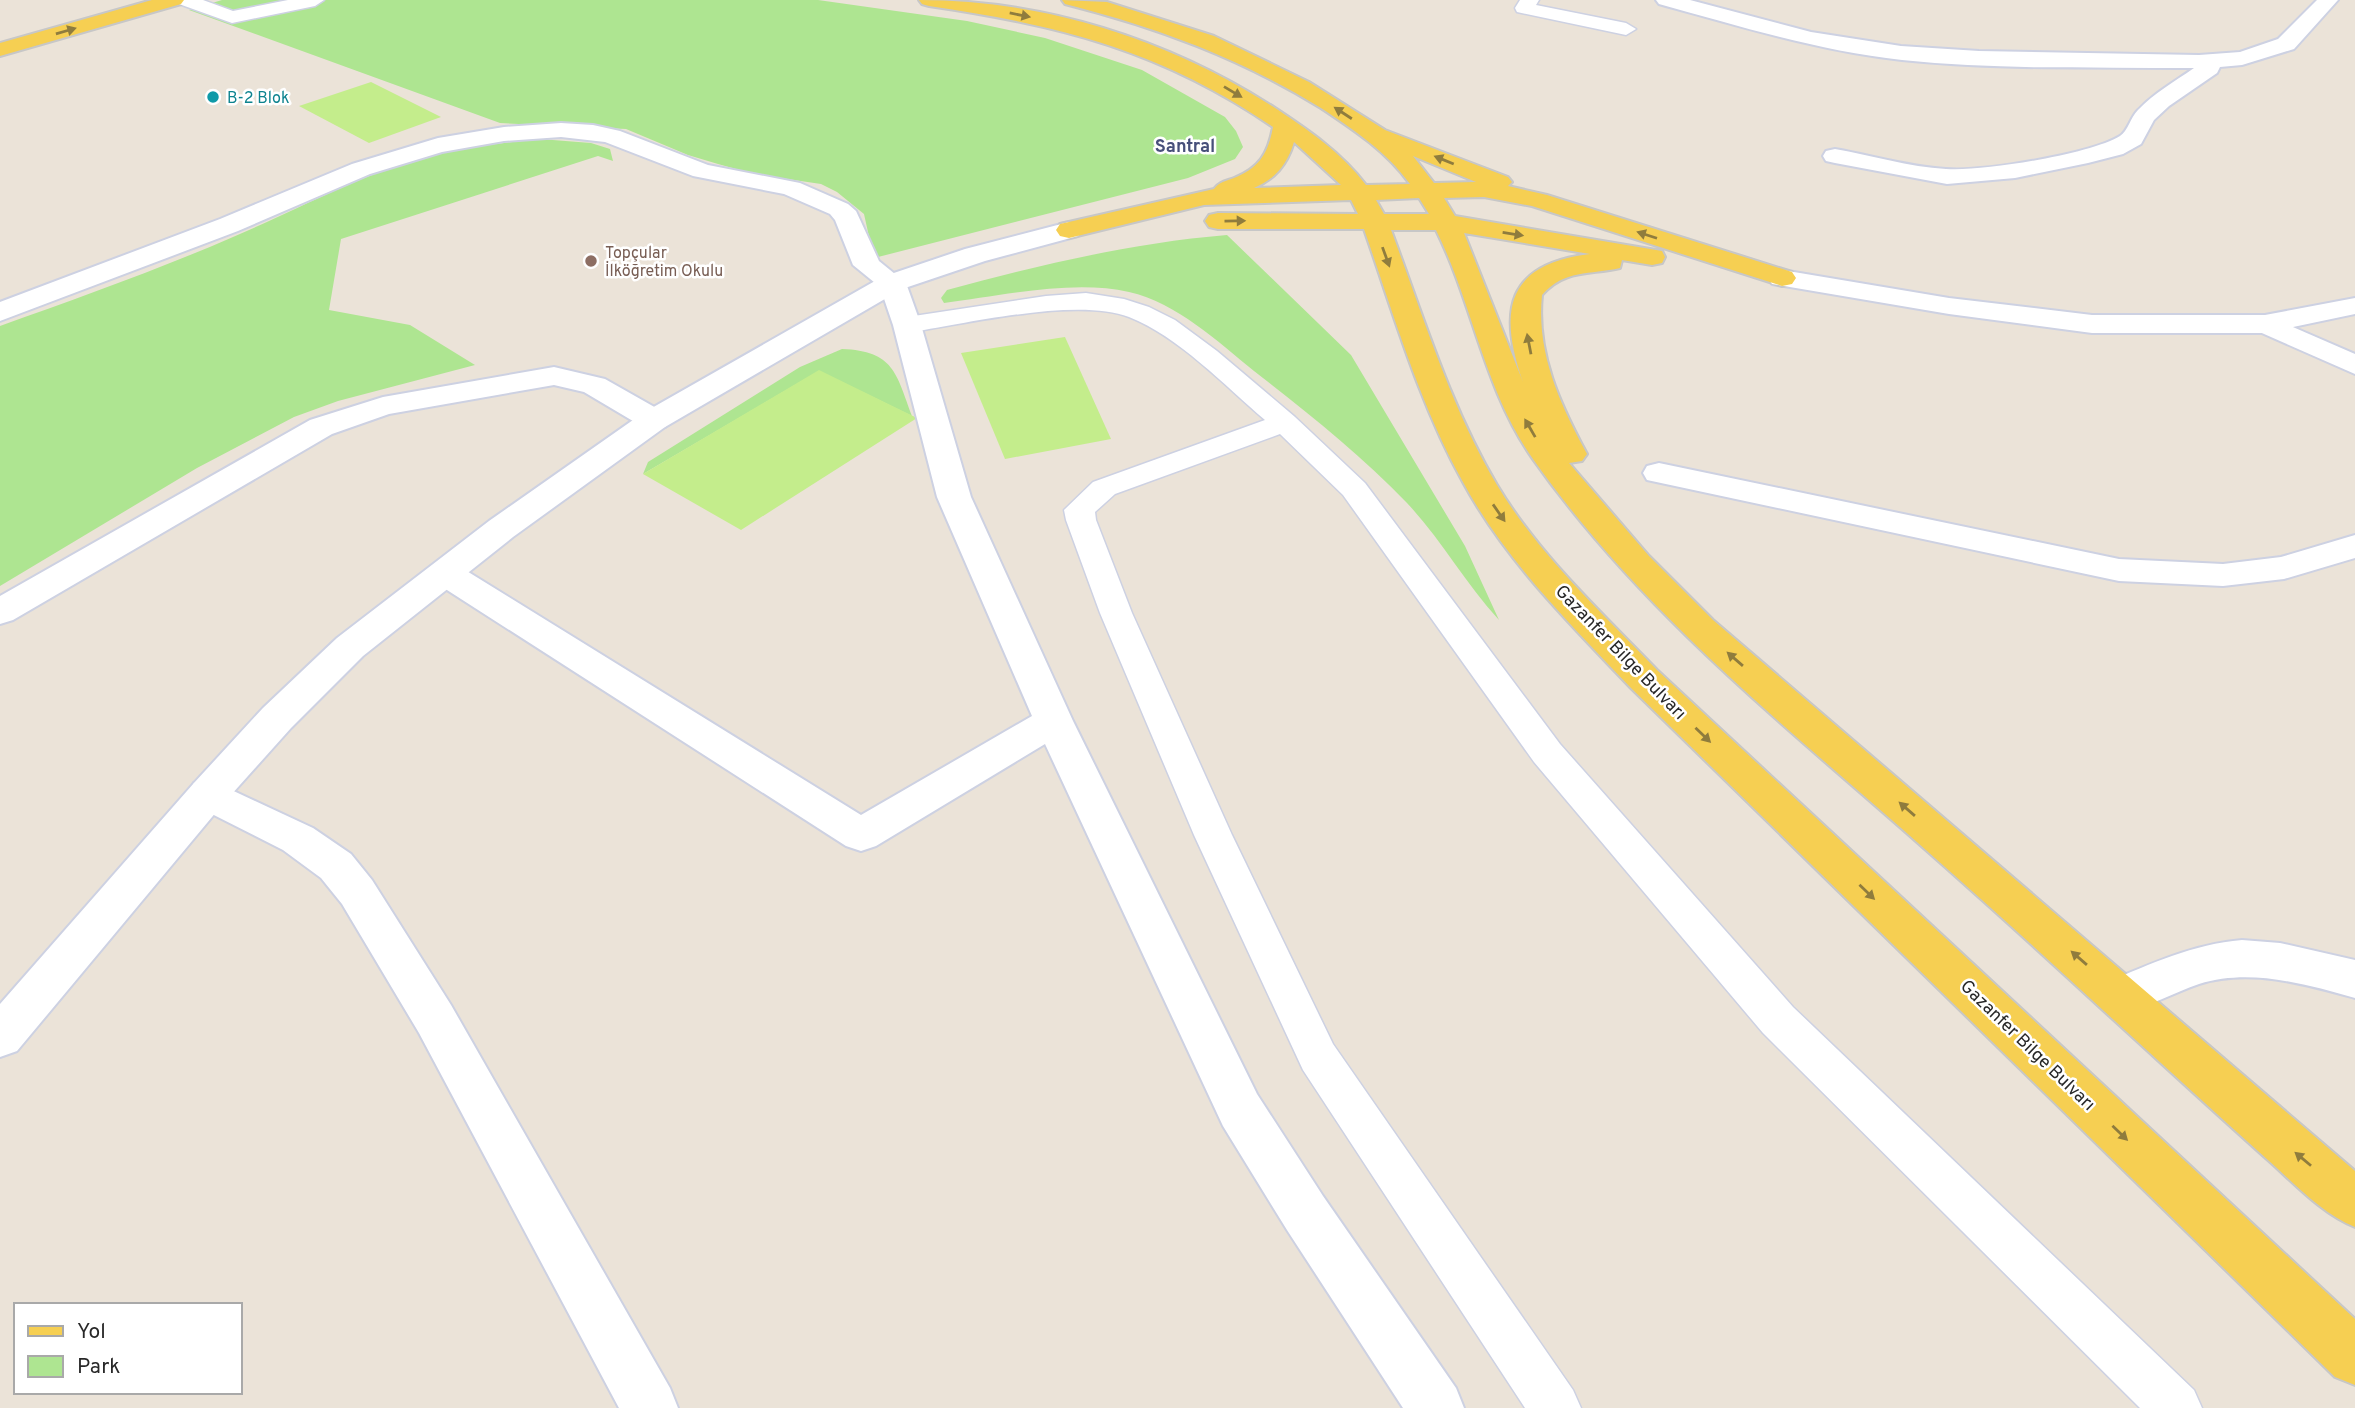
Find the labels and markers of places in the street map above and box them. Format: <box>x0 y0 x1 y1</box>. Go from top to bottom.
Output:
marker: B-2 Blok <box>205 89 221 105</box>
place label: B-2 Blok <box>227 89 289 109</box>
place label: Topçular İlköğretim Okulu <box>605 244 723 282</box>
marker: Topçular İlköğretim Okulu <box>583 253 599 269</box>

